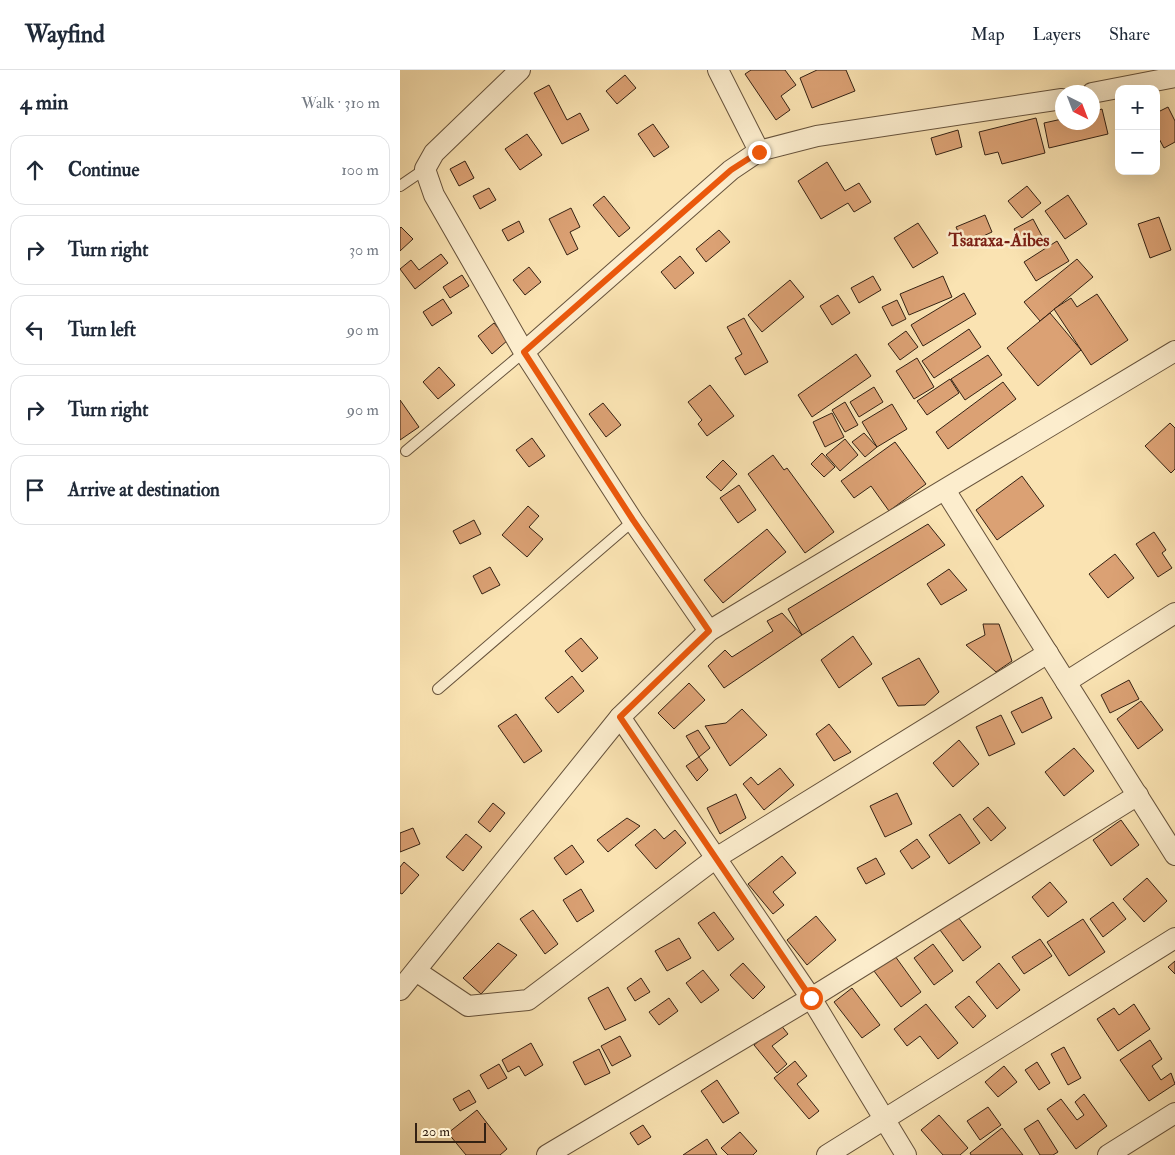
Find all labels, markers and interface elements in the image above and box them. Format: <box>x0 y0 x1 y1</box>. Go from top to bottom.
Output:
text: Wayfind <box>25 19 105 50</box>
text: Map <box>971 23 1005 46</box>
text: Layers <box>1033 23 1081 46</box>
text: Share <box>1109 23 1150 46</box>
north arrow <box>1055 85 1100 130</box>
map controls <box>1115 85 1160 175</box>
button: + <box>1115 85 1160 130</box>
text: 4 min <box>20 89 68 116</box>
text: Walk · 310 m <box>301 93 380 113</box>
button: − <box>1115 130 1160 175</box>
route end <box>748 141 771 164</box>
icon: ahead <box>21 156 49 184</box>
text: Continue <box>68 158 139 182</box>
text: 100 m <box>341 160 379 180</box>
district label: Tsaraxa-Aibes <box>948 229 1049 252</box>
icon: right <box>21 236 49 264</box>
text: Turn right <box>68 238 148 262</box>
text: 30 m <box>349 240 379 260</box>
icon: left <box>21 316 49 344</box>
text: Turn left <box>68 318 136 342</box>
text: 90 m <box>347 320 379 340</box>
icon: right <box>21 396 49 424</box>
text: Turn right <box>68 398 148 422</box>
text: 90 m <box>347 400 379 420</box>
icon: arrive <box>21 476 49 504</box>
text: Arrive at destination <box>68 478 220 502</box>
route start <box>800 987 823 1010</box>
scale bar <box>415 1120 486 1143</box>
text: 20 m <box>422 1123 450 1140</box>

